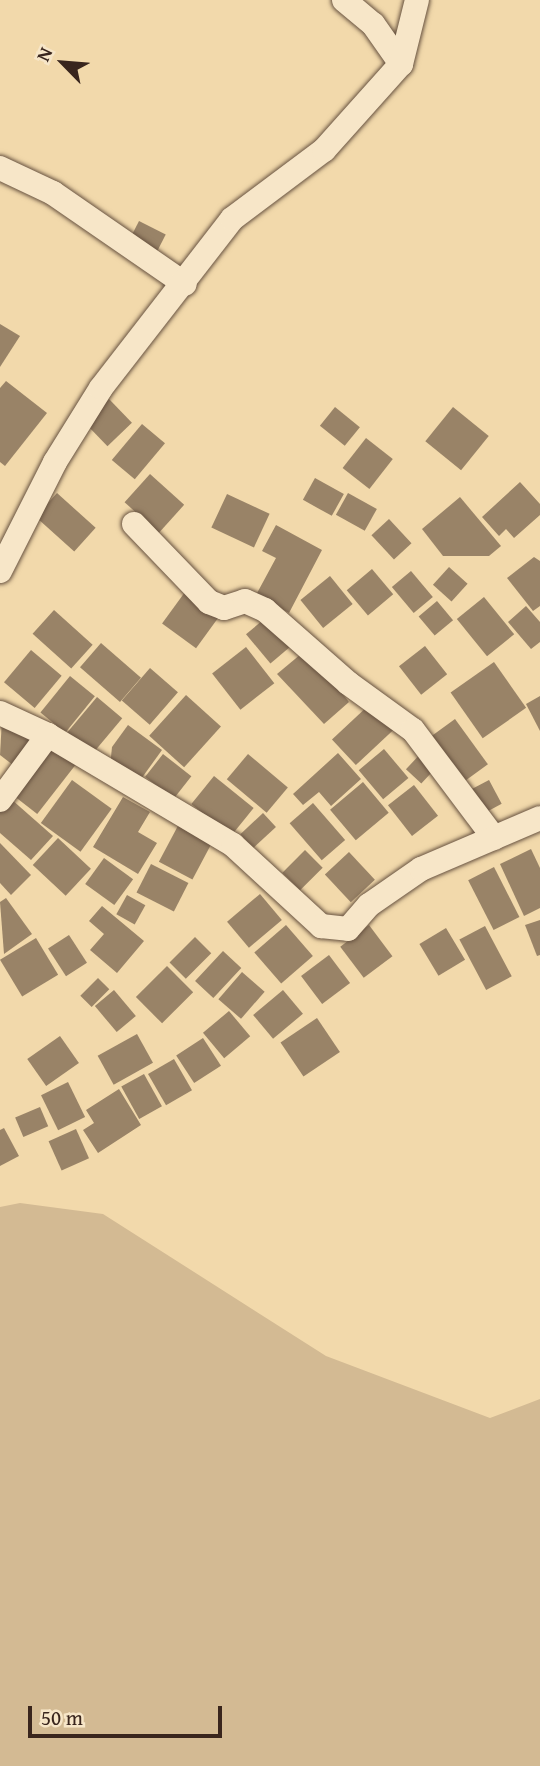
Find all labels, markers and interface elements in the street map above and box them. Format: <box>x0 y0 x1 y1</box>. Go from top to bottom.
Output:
north arrow <box>28 28 98 98</box>
text: N <box>29 42 59 66</box>
scale bar <box>32 1692 226 1736</box>
text: 50 m <box>41 1702 83 1733</box>

